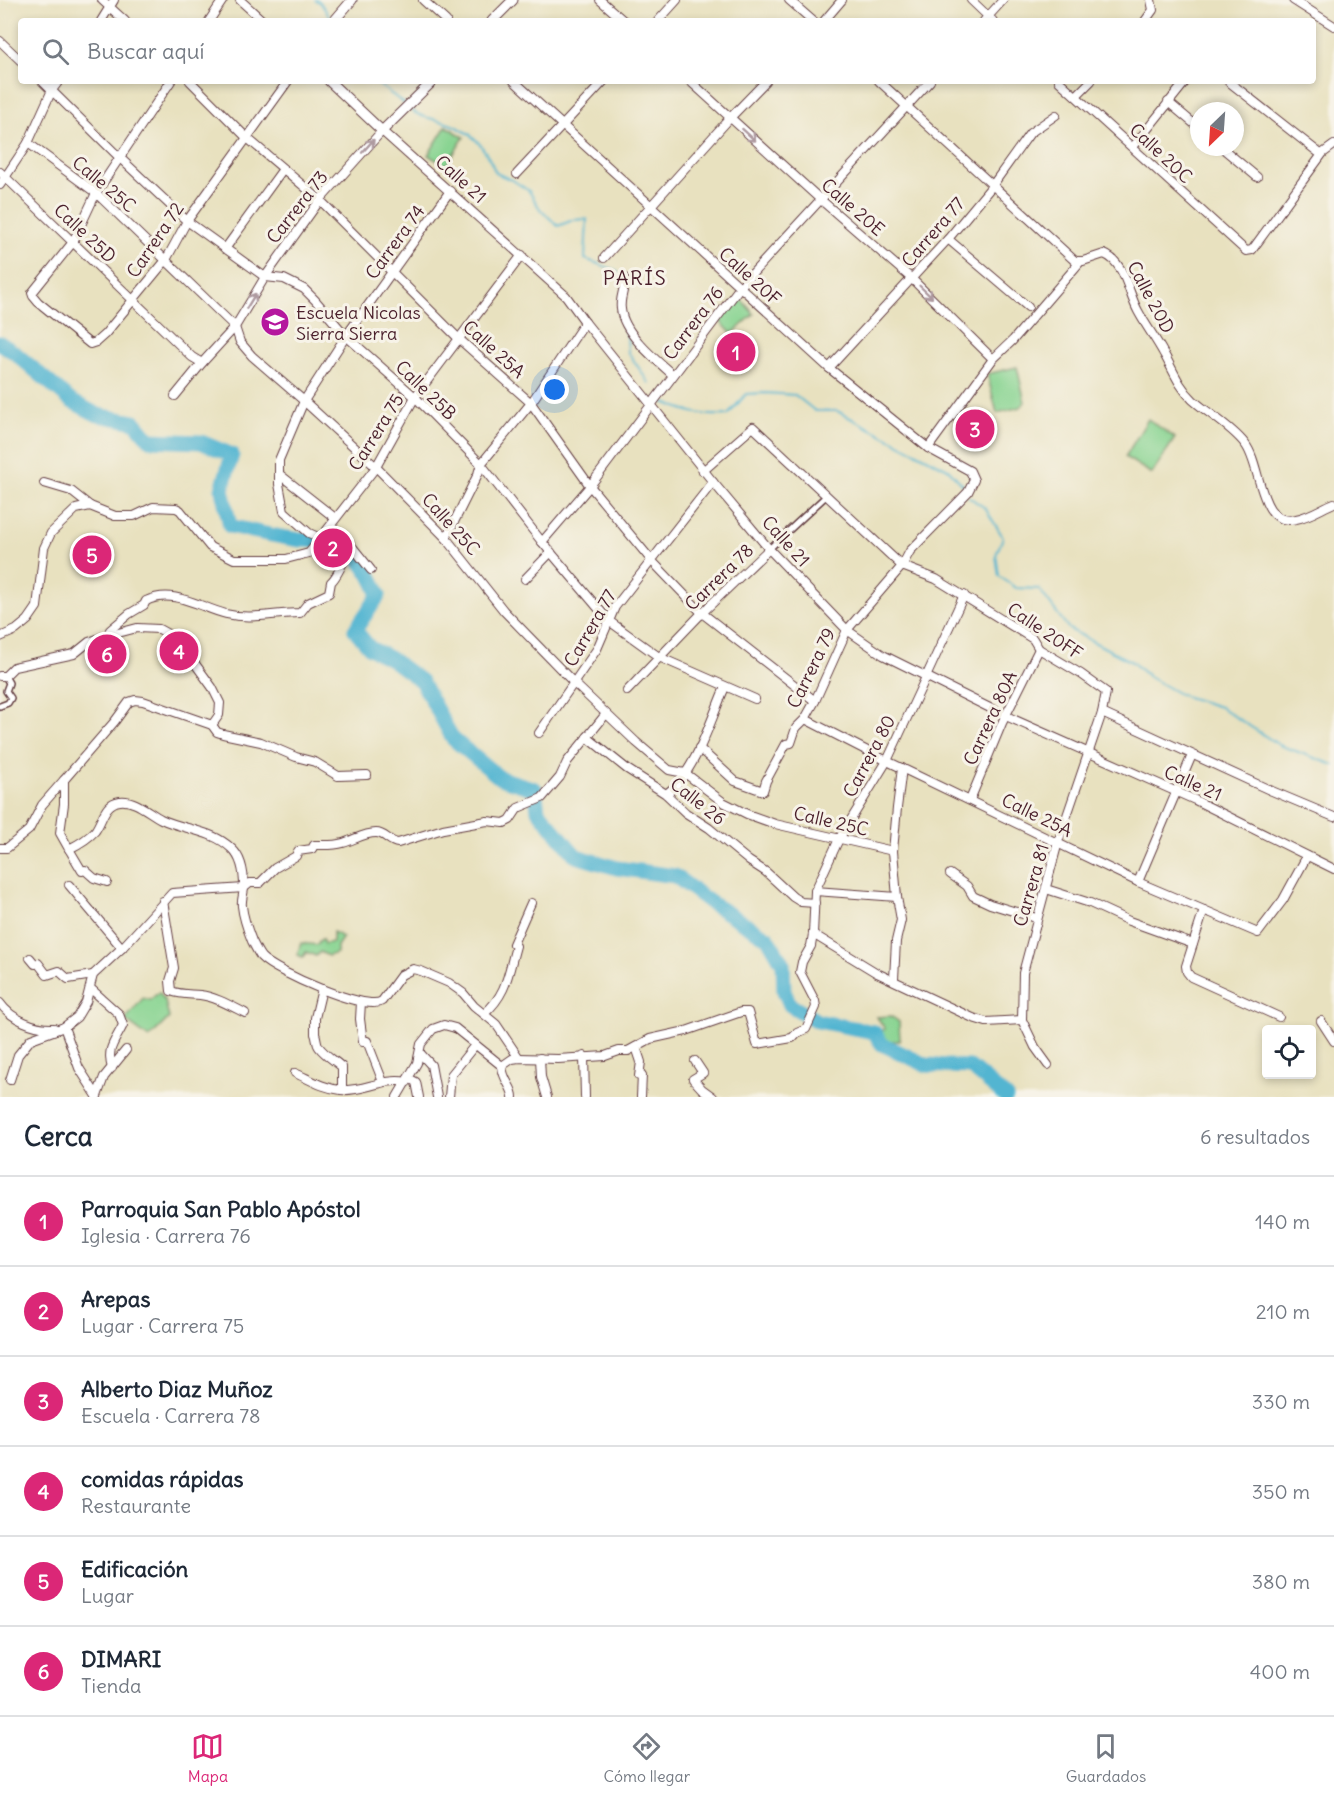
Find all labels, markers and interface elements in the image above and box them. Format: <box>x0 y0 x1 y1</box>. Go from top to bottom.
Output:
search box <box>18 18 1316 84</box>
icon: search <box>39 35 72 68</box>
text: Buscar aquí <box>87 37 204 65</box>
north arrow <box>1190 102 1244 156</box>
street label: Calle 20C <box>1125 118 1197 188</box>
one-way arrow <box>741 128 756 142</box>
one-way arrow <box>361 139 375 154</box>
street label: Calle 21 <box>431 150 491 208</box>
street label: Calle 25C <box>67 151 141 217</box>
street label: Carrera 73 <box>261 166 333 248</box>
street label: Calle 20E <box>817 173 889 241</box>
street label: Carrera 77 <box>896 192 970 272</box>
street label: Calle 25D <box>49 198 121 268</box>
street label: Carrera 72 <box>121 198 189 282</box>
street label: Carrera 74 <box>360 200 430 284</box>
street label: Calle 20F <box>714 242 786 310</box>
street label: Calle 20D <box>1122 257 1180 337</box>
district label: PARÍS <box>603 265 667 290</box>
street label: Carrera 76 <box>658 282 728 364</box>
one-way arrow <box>918 285 933 300</box>
one-way arrow <box>245 293 257 310</box>
place label: Escuela Nicolas Sierra Sierra <box>296 301 421 345</box>
school or university icon: Escuela Nicolas Sierra Sierra <box>259 306 291 338</box>
street label: Calle 25A <box>458 315 530 383</box>
pin: 1 <box>716 330 756 374</box>
street label: Calle 25B <box>391 355 461 425</box>
your location <box>540 375 569 404</box>
street label: Carrera 75 <box>343 389 409 475</box>
pin: 3 <box>956 406 994 452</box>
street label: Calle 25C <box>417 488 485 560</box>
street label: Calle 21 <box>757 511 815 571</box>
pin: 2 <box>314 526 352 570</box>
pin: 5 <box>72 532 112 578</box>
street label: Carrera 78 <box>680 539 758 615</box>
street label: Carrera 77 <box>559 585 621 671</box>
street label: Calle 20FF <box>1003 597 1087 665</box>
street label: Carrera 79 <box>782 624 840 712</box>
pin: 4 <box>160 628 198 674</box>
pin: 6 <box>88 632 126 676</box>
street label: Carrera 80A <box>958 667 1022 769</box>
street label: Carrera 80 <box>838 711 900 801</box>
street label: Calle 21 <box>1160 760 1226 806</box>
street label: Calle 26 <box>666 772 730 830</box>
street label: Calle 25A <box>998 788 1076 842</box>
street label: Calle 25C <box>791 801 871 841</box>
street label: Carrera 81 <box>1008 841 1054 929</box>
map controls <box>1262 1025 1316 1079</box>
button: locate <box>1262 1025 1316 1079</box>
text: Cerca <box>24 1120 93 1153</box>
text: 6 resultados <box>1200 1124 1310 1149</box>
text: Parroquia San Pablo Apóstol <box>81 1195 361 1223</box>
text: 1 <box>40 1209 47 1234</box>
text: 140 m <box>1255 1209 1310 1234</box>
text: Iglesia · Carrera 76 <box>81 1223 251 1248</box>
text: Arepas <box>81 1285 150 1313</box>
text: 2 <box>38 1299 49 1324</box>
text: 210 m <box>1256 1299 1310 1324</box>
text: Lugar · Carrera 75 <box>81 1313 244 1338</box>
text: Alberto Diaz Muñoz <box>81 1375 273 1403</box>
text: 3 <box>38 1389 49 1414</box>
text: 330 m <box>1252 1389 1310 1414</box>
text: Escuela · Carrera 78 <box>81 1403 261 1428</box>
text: comidas rápidas <box>81 1465 244 1493</box>
text: 4 <box>38 1479 49 1504</box>
text: 350 m <box>1252 1479 1310 1504</box>
text: Restaurante <box>81 1493 191 1518</box>
text: Edificación <box>81 1555 188 1583</box>
text: 5 <box>38 1569 49 1594</box>
text: 380 m <box>1252 1569 1310 1594</box>
text: Lugar <box>81 1583 134 1608</box>
text: DIMARI <box>81 1645 161 1673</box>
text: 6 <box>38 1659 49 1684</box>
text: 400 m <box>1250 1659 1310 1684</box>
text: Tienda <box>81 1673 141 1698</box>
tab: Mapa <box>188 1730 228 1786</box>
tab: Cómo llegar <box>604 1730 690 1786</box>
tab: Guardados <box>1066 1730 1146 1786</box>

